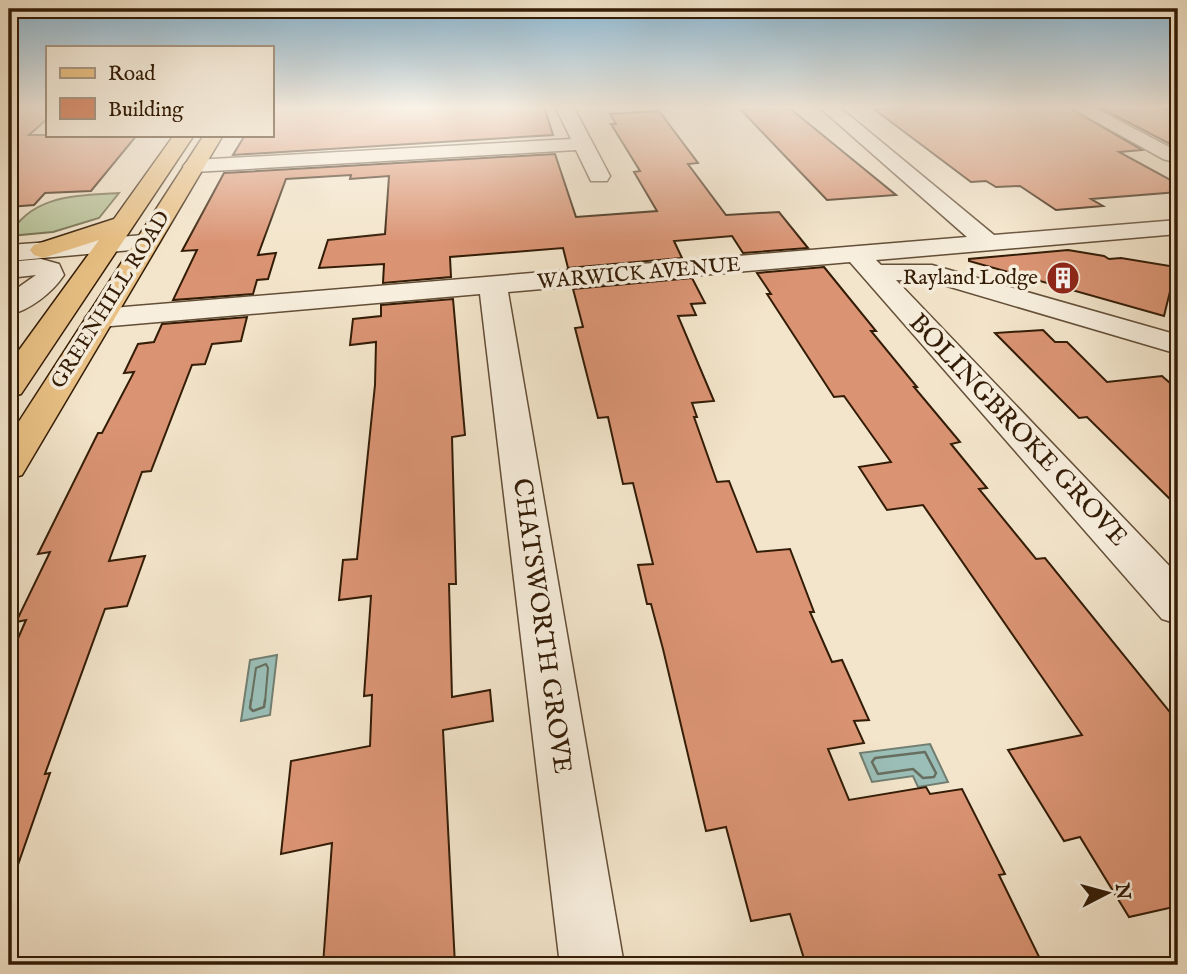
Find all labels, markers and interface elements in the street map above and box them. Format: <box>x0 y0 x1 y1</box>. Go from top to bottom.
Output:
legend <box>46 46 273 136</box>
text: Road <box>108 61 156 88</box>
text: Building <box>108 97 184 124</box>
street label: GREENHILL ROAD <box>45 206 177 394</box>
street label: WARWICK AVENUE <box>536 252 742 296</box>
building icon: Rayland Lodge <box>1044 259 1082 297</box>
place label: Rayland Lodge <box>903 265 1038 292</box>
street label: BOLINGBROKE GROVE <box>901 307 1135 553</box>
street label: CHATSWORTH GROVE <box>505 476 579 776</box>
north arrow <box>1072 858 1142 928</box>
text: N <box>1109 881 1135 901</box>

